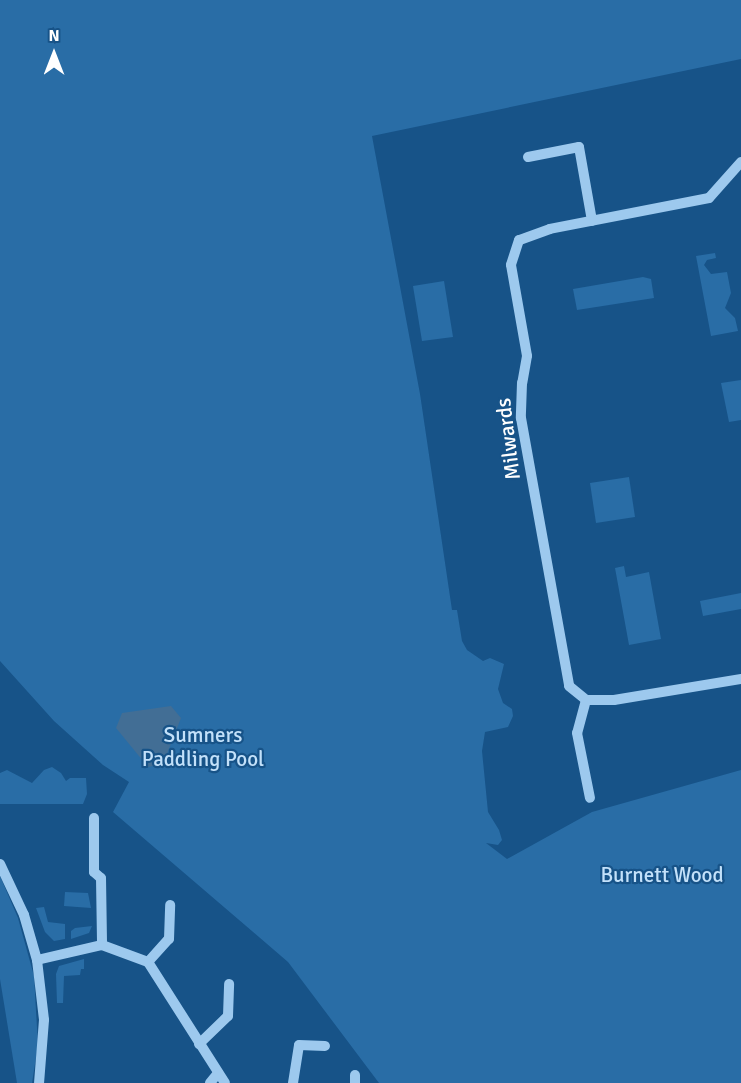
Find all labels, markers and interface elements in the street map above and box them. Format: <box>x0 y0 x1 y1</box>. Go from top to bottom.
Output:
north arrow <box>24 24 84 84</box>
text: N <box>48 26 60 46</box>
street label: Milwards <box>490 397 526 481</box>
park label: Sumners Paddling Pool <box>142 722 264 772</box>
park label: Burnett Wood <box>600 862 724 888</box>

